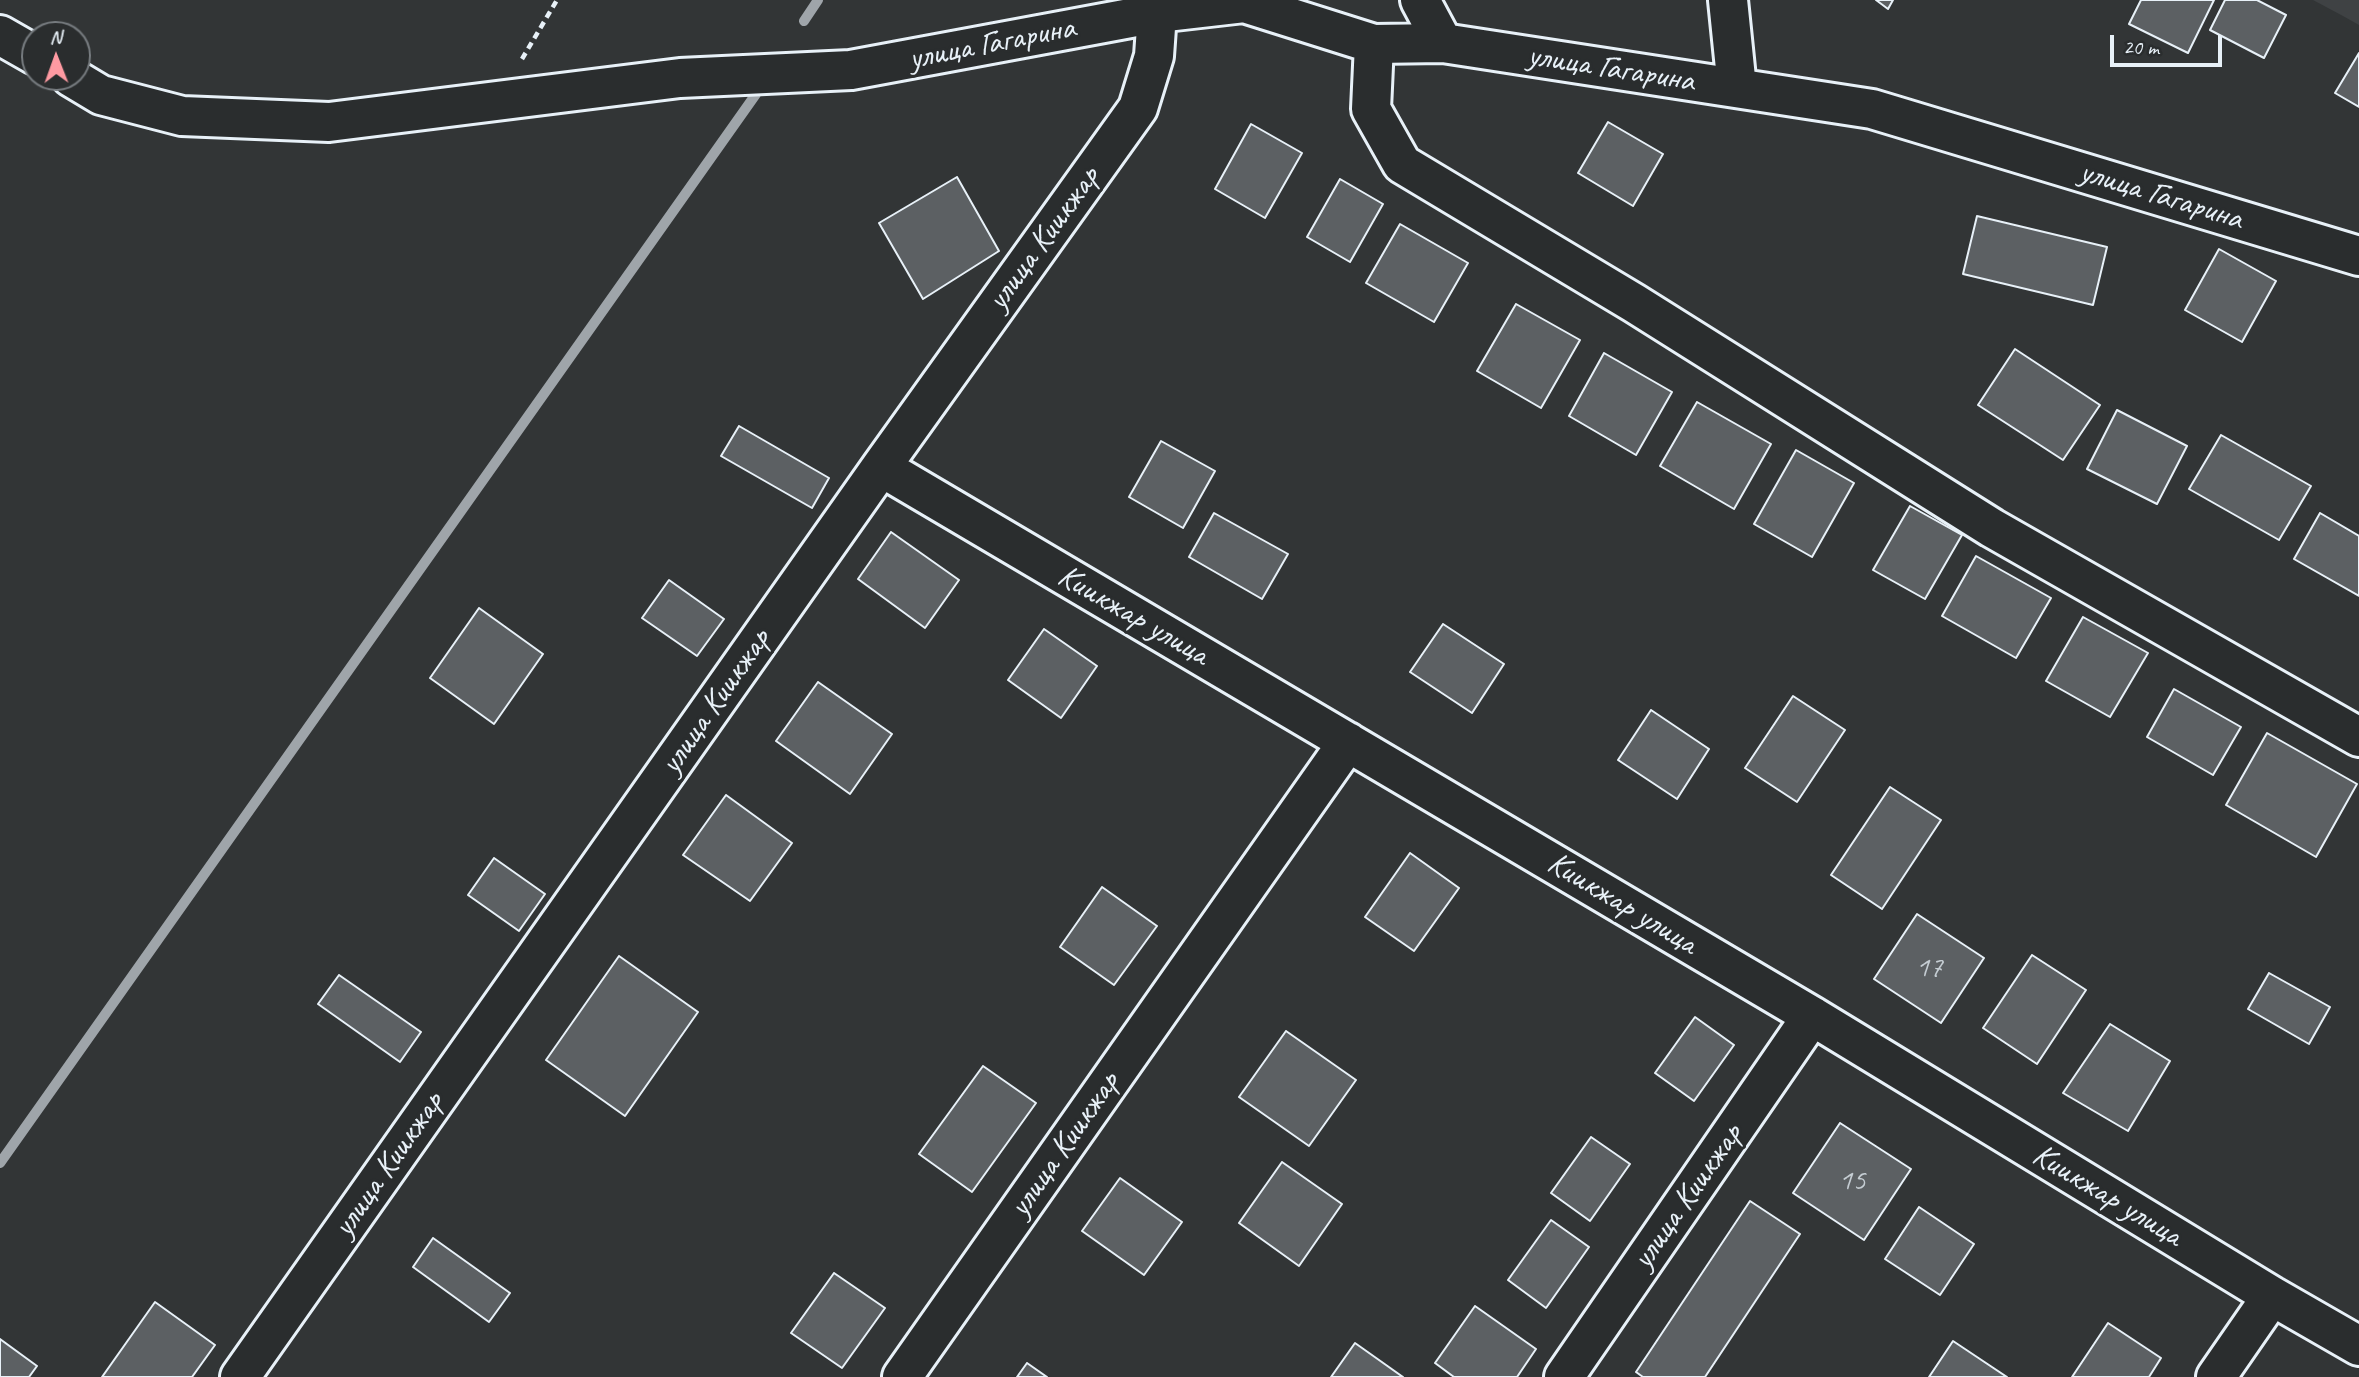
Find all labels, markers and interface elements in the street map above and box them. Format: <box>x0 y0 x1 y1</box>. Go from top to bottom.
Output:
street label: улица Гагарина <box>906 8 1078 80</box>
north arrow <box>21 21 91 91</box>
scale bar <box>2114 21 2226 65</box>
text: N <box>50 25 62 49</box>
text: 20 m <box>2123 34 2159 60</box>
street label: улица Гагарина <box>1525 36 1697 102</box>
street label: улица Гагарина <box>2075 152 2247 240</box>
street label: улица Киикжар <box>979 160 1109 318</box>
street label: Киикжар улица <box>1050 557 1216 675</box>
street label: улица Киикжар <box>652 622 780 782</box>
street label: Киикжар улица <box>1540 844 1704 964</box>
house number: 17 <box>1916 950 1942 986</box>
street label: улица Киикжар <box>1001 1065 1129 1225</box>
street label: улица Киикжар <box>325 1085 453 1245</box>
street label: улица Киикжар <box>1624 1117 1752 1277</box>
street label: Киикжар улица <box>2025 1136 2189 1256</box>
house number: 15 <box>1839 1163 1865 1199</box>

